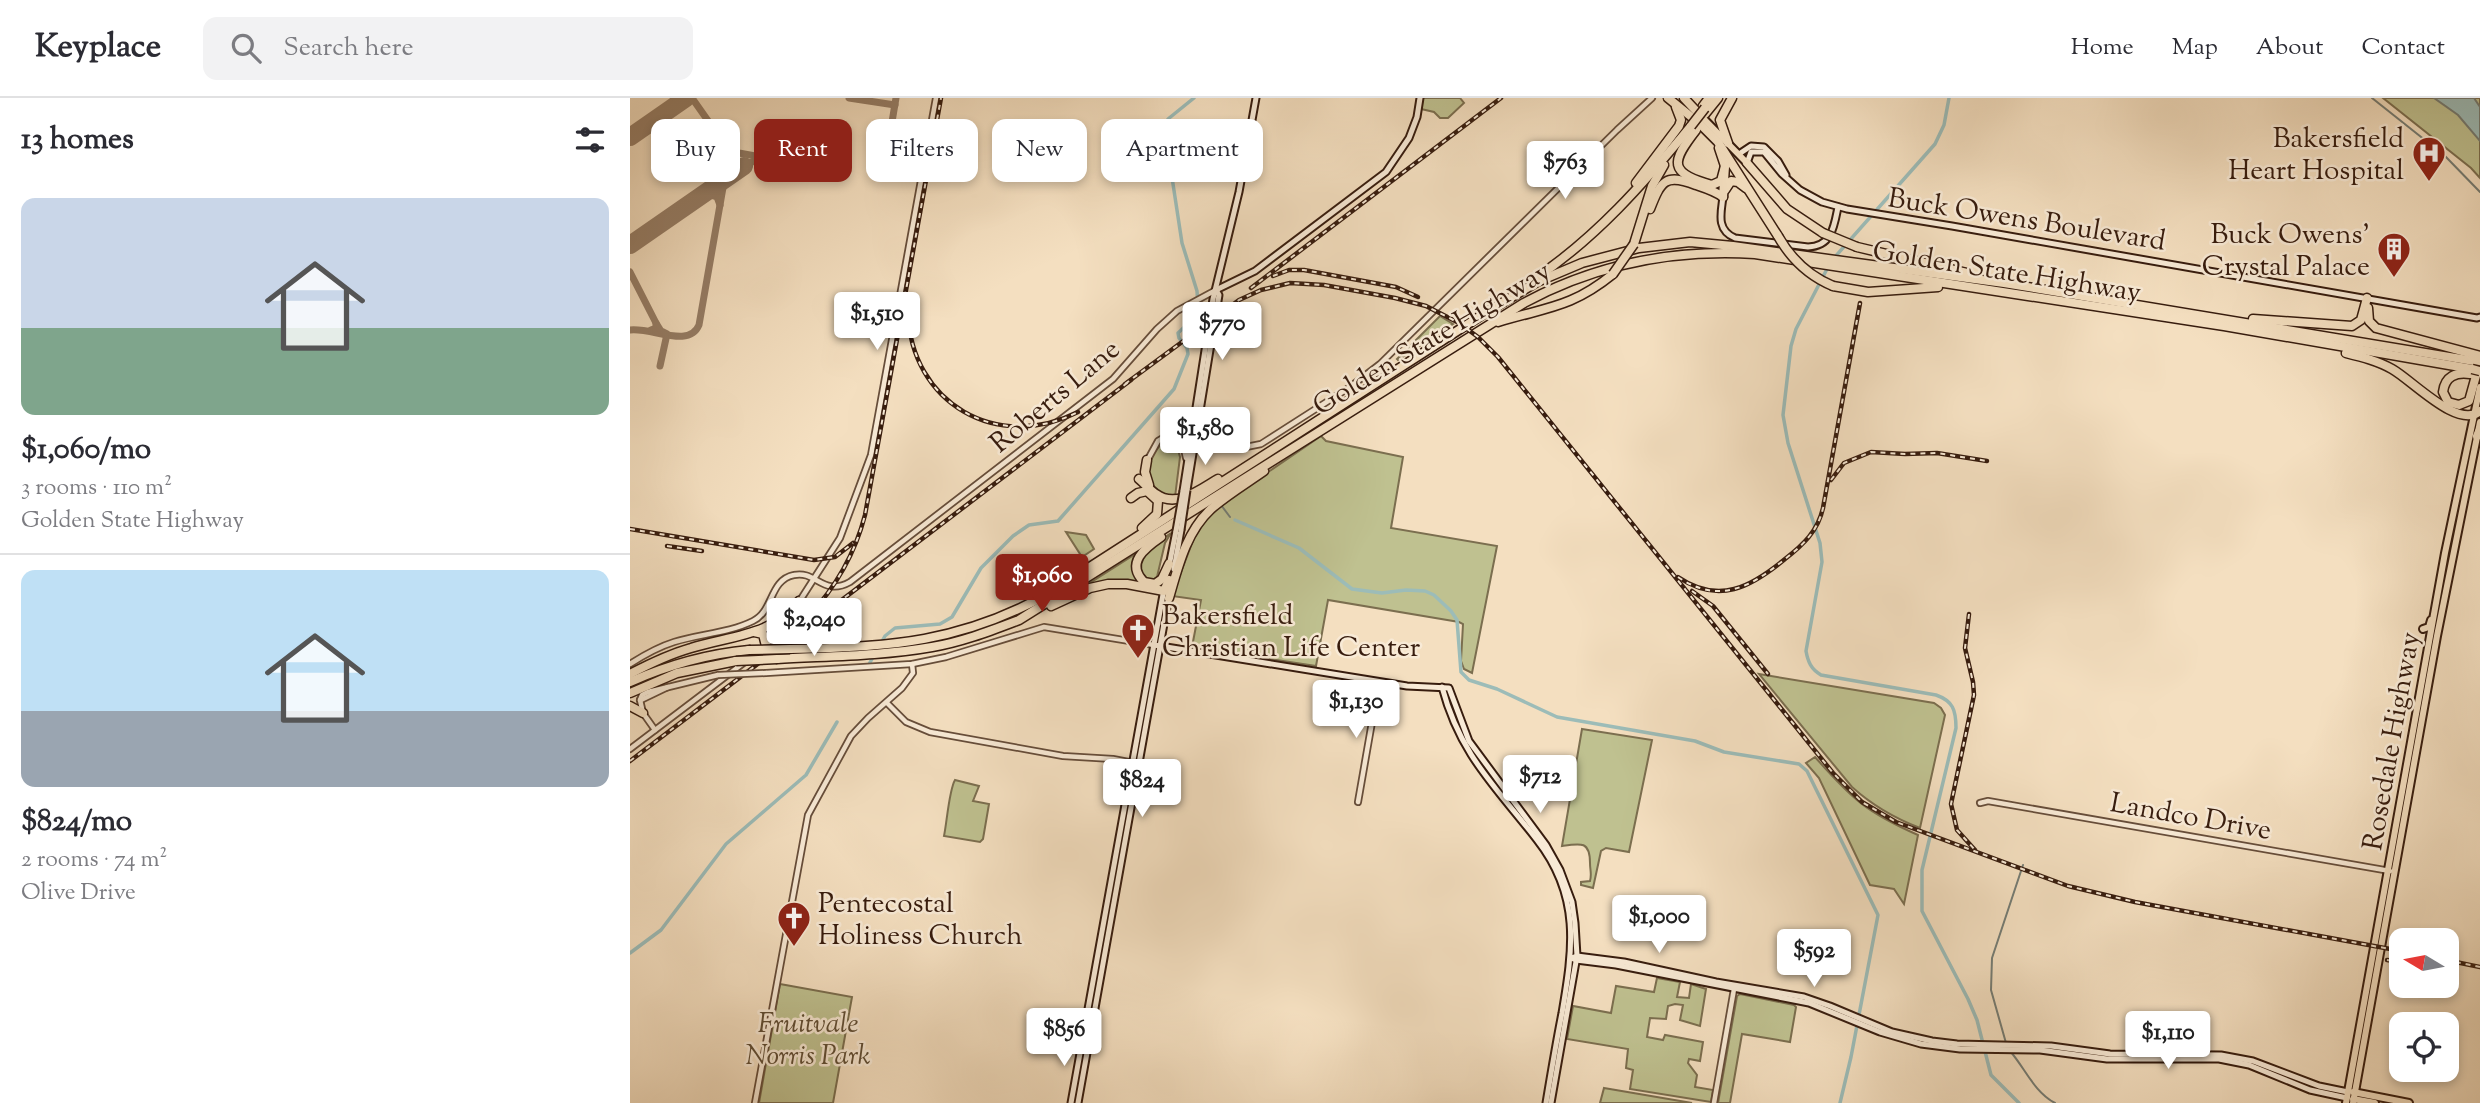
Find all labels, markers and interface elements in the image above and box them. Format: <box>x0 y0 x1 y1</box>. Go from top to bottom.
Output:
search box <box>203 17 693 80</box>
text: Keyplace <box>35 24 161 72</box>
icon: search <box>227 29 265 67</box>
text: Search here <box>283 30 414 67</box>
text: Home <box>2071 31 2134 65</box>
text: Map <box>2172 31 2218 65</box>
text: About <box>2256 31 2323 65</box>
text: Contact <box>2361 31 2445 65</box>
text: 13 homes <box>21 119 134 162</box>
chip: Buy <box>651 119 740 182</box>
chip: Rent <box>754 119 852 182</box>
chip: Filters <box>866 119 978 182</box>
chip: New <box>992 119 1087 182</box>
chip: Apartment <box>1101 119 1263 182</box>
place label: Bakersfield Heart Hospital <box>2228 120 2404 192</box>
icon: filters <box>571 121 609 159</box>
hospital icon: Bakersfield Heart Hospital <box>2410 134 2448 183</box>
pin: $763 <box>1524 141 1606 201</box>
text: $763 <box>1543 147 1587 180</box>
street label: Buck Owens Boulevard <box>1885 179 2169 263</box>
place label: Buck Owens' Crystal Palace <box>2202 216 2370 288</box>
building icon: Buck Owens' Crystal Palace <box>2375 230 2413 279</box>
street label: Golden State Highway <box>1869 232 2144 314</box>
icon: home <box>252 243 378 369</box>
street label: Golden State Highway <box>1306 253 1559 427</box>
pin: $1,510 <box>820 292 934 352</box>
text: $1,510 <box>850 298 904 331</box>
pin: $770 <box>1181 302 1263 362</box>
text: $770 <box>1198 308 1246 341</box>
street label: Roberts Lane <box>982 331 1130 464</box>
pin: $1,580 <box>1148 408 1262 467</box>
text: $1,580 <box>1176 413 1234 446</box>
text: $1,060/mo <box>21 429 151 472</box>
text: 3 rooms · 110 m² <box>21 472 172 505</box>
text: Golden State Highway <box>21 505 244 538</box>
pin: $1,060 <box>985 554 1099 614</box>
text: $1,060 <box>1012 560 1072 593</box>
place label: Bakersfield Christian Life Center <box>1162 597 1421 669</box>
pin: $2,040 <box>757 598 871 658</box>
text: $2,040 <box>783 604 845 637</box>
church icon: Bakersfield Christian Life Center <box>1119 611 1157 660</box>
icon: home <box>252 615 378 741</box>
street label: Rosedale Highway <box>2354 629 2432 854</box>
pin: $1,130 <box>1299 680 1413 740</box>
text: $1,130 <box>1329 686 1383 719</box>
pin: $712 <box>1499 756 1581 815</box>
pin: $824 <box>1101 760 1183 819</box>
text: $712 <box>1519 761 1561 794</box>
text: $824 <box>1119 765 1165 798</box>
street label: Landco Drive <box>2107 784 2274 852</box>
text: $824/mo <box>21 801 132 844</box>
text: 2 rooms · 74 m² <box>21 844 167 877</box>
text: Olive Drive <box>21 877 136 910</box>
place label: Pentecostal Holiness Church <box>818 885 1023 957</box>
pin: $1,000 <box>1602 896 1716 955</box>
church icon: Pentecostal Holiness Church <box>775 899 813 948</box>
text: $1,000 <box>1628 901 1690 934</box>
north arrow <box>2389 928 2459 998</box>
map controls <box>2389 928 2459 1082</box>
pin: $592 <box>1773 930 1855 989</box>
text: $592 <box>1793 935 1835 968</box>
park label: Fruitvale Norris Park <box>745 1005 871 1077</box>
pin: $856 <box>1023 1009 1105 1068</box>
pin: $1,110 <box>2111 1012 2225 1071</box>
button: locate <box>2389 1012 2459 1082</box>
text: $856 <box>1042 1014 1086 1047</box>
text: $1,110 <box>2141 1017 2195 1050</box>

